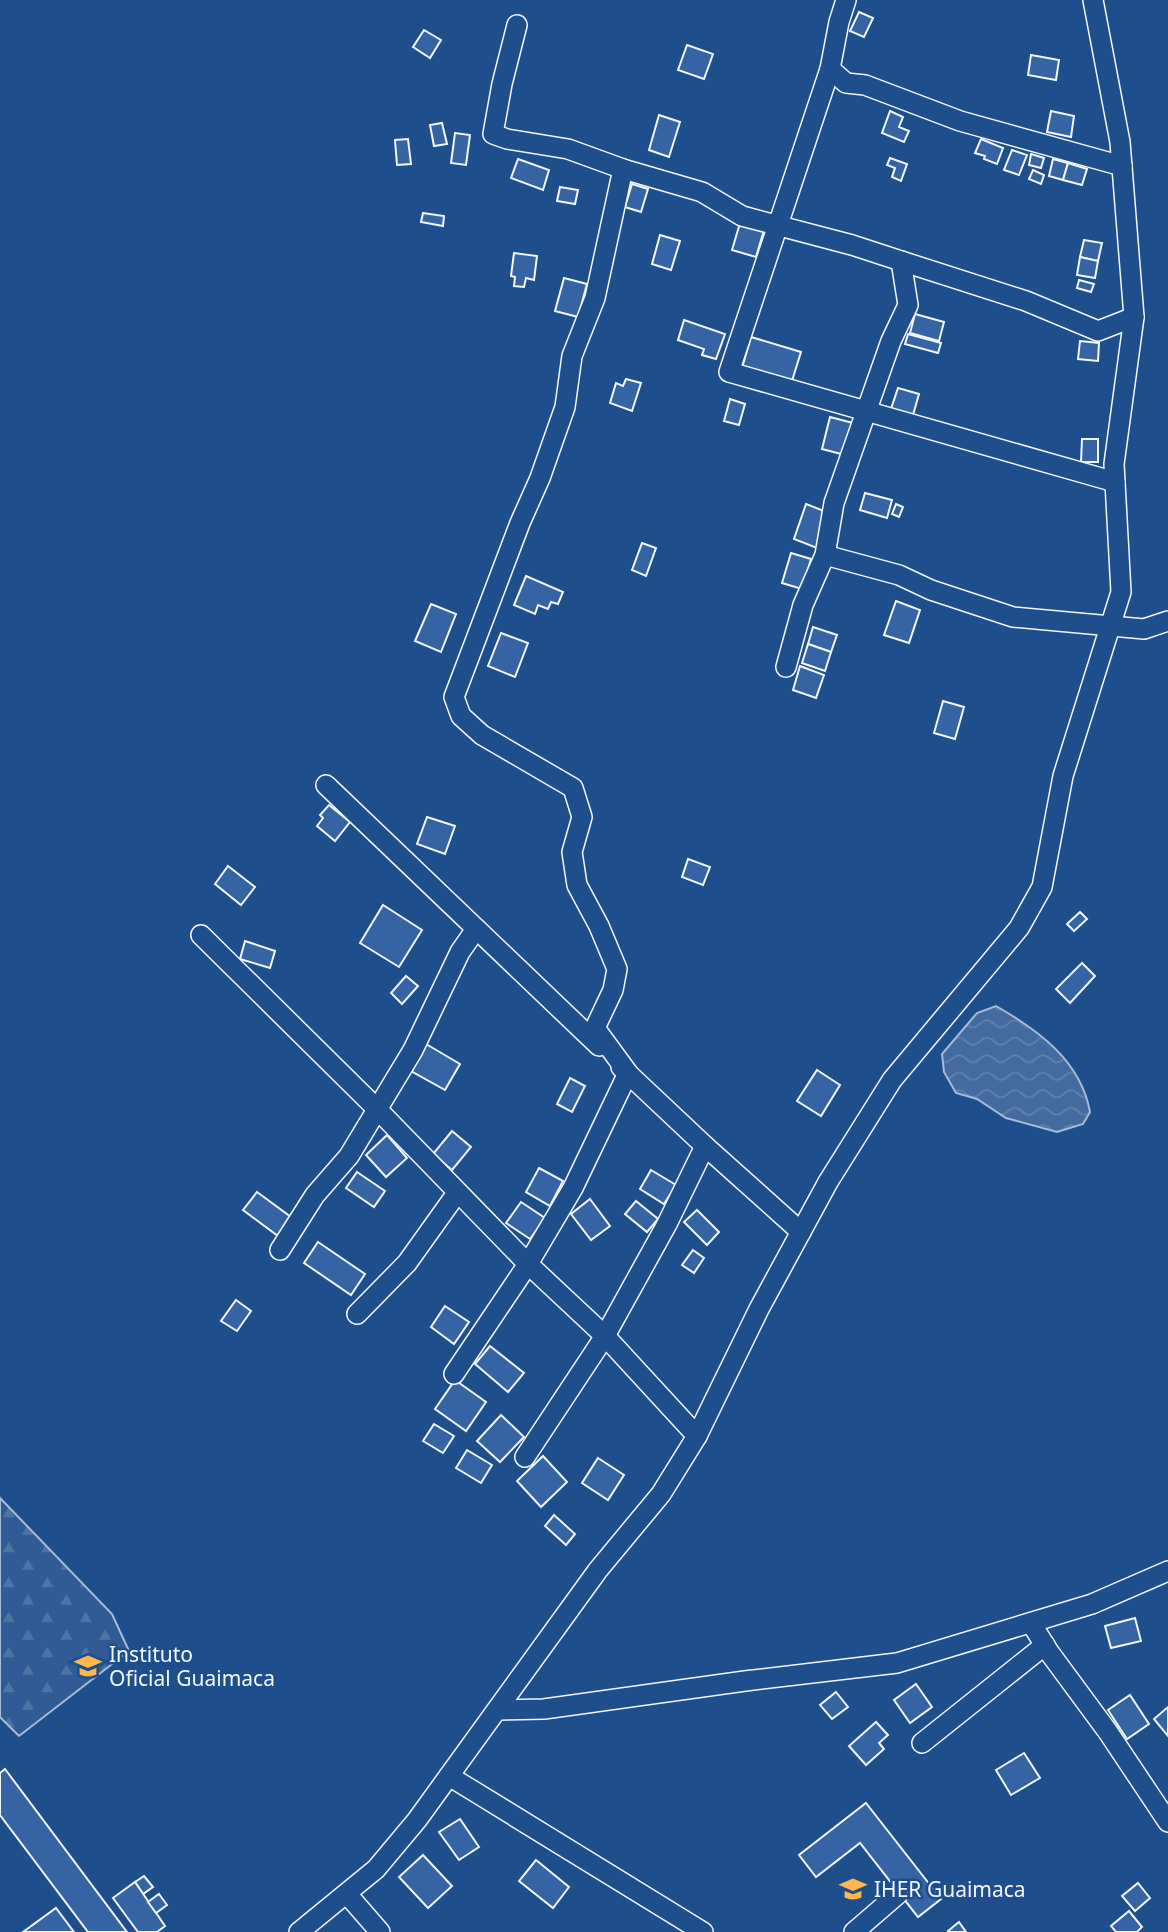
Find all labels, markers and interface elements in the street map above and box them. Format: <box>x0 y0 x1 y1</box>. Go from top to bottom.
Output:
place label: Instituto Oficial Guaimaca <box>109 1640 275 1692</box>
school or university icon: Instituto Oficial Guaimaca <box>73 1651 103 1681</box>
school or university icon: IHER Guaimaca <box>838 1874 868 1904</box>
place label: IHER Guaimaca <box>874 1875 1026 1903</box>

